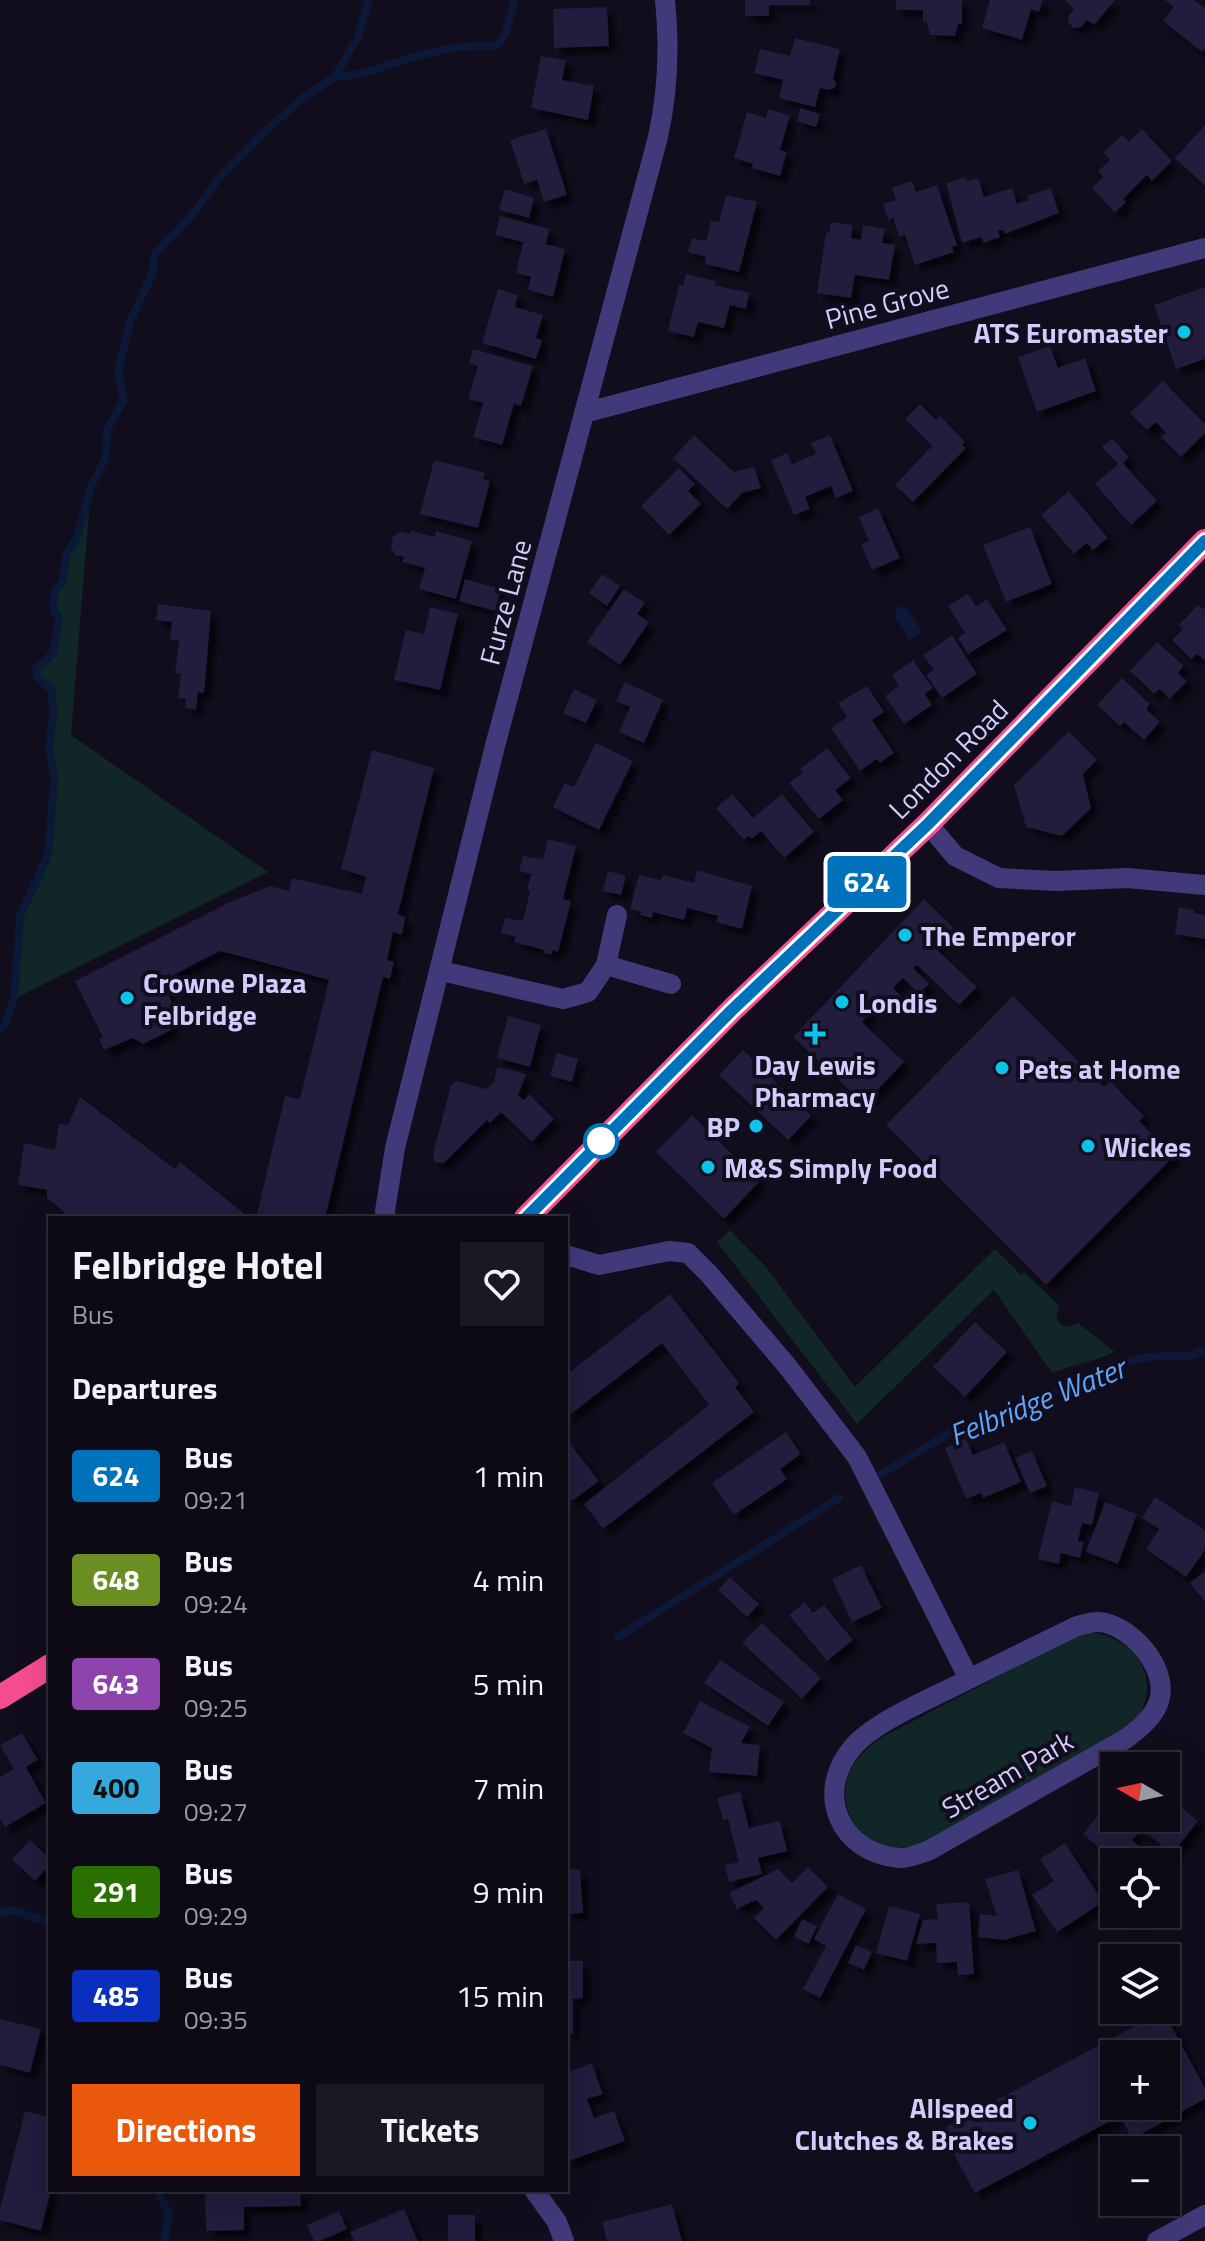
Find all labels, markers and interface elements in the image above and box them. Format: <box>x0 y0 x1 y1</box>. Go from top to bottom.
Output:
street label: Pine Grove <box>820 266 954 340</box>
place label: ATS Euromaster <box>974 311 1168 354</box>
marker: ATS Euromaster <box>1175 323 1193 341</box>
street label: Furze Lane <box>468 534 542 670</box>
street label: London Road <box>878 689 1018 829</box>
line badge: 624 <box>821 856 913 908</box>
text: 624 <box>843 860 891 903</box>
place label: The Emperor <box>921 914 1076 957</box>
marker: The Emperor <box>896 926 914 944</box>
place label: Crowne Plaza Felbridge <box>143 961 306 1036</box>
place label: Londis <box>858 981 937 1024</box>
marker: Crowne Plaza Felbridge <box>118 989 136 1007</box>
marker: Londis <box>833 993 851 1011</box>
marker: Day Lewis Pharmacy <box>806 1025 824 1043</box>
place label: Day Lewis Pharmacy <box>754 1043 876 1118</box>
place label: Pets at Home <box>1018 1047 1180 1090</box>
marker: Pets at Home <box>993 1059 1011 1077</box>
place label: BP <box>706 1105 740 1148</box>
marker: BP <box>747 1117 765 1135</box>
unlabelled marker <box>584 1124 618 1158</box>
place label: Wickes <box>1104 1125 1191 1168</box>
marker: Wickes <box>1079 1137 1097 1155</box>
place label: M&S Simply Food <box>724 1146 938 1189</box>
marker: M&S Simply Food <box>699 1158 717 1176</box>
text: Felbridge Hotel <box>72 1236 324 1294</box>
button: heart <box>460 1242 544 1326</box>
text: Bus <box>72 1295 114 1334</box>
water label: Felbridge Water <box>942 1343 1135 1457</box>
text: Departures <box>72 1365 217 1411</box>
text: Bus <box>184 1434 233 1480</box>
text: 1 min <box>473 1453 544 1499</box>
text: 624 <box>92 1454 140 1497</box>
text: 09:21 <box>184 1480 248 1519</box>
text: Bus <box>184 1538 233 1584</box>
text: 4 min <box>473 1557 544 1603</box>
text: 648 <box>92 1558 140 1601</box>
text: 09:24 <box>184 1584 248 1623</box>
text: Bus <box>184 1642 233 1688</box>
text: 5 min <box>473 1661 544 1707</box>
text: 643 <box>92 1662 140 1705</box>
text: 09:25 <box>184 1688 248 1727</box>
street label: Stream Park <box>933 1719 1081 1829</box>
text: Bus <box>184 1746 233 1792</box>
north arrow <box>1100 1752 1180 1832</box>
map controls <box>1100 1752 1180 2216</box>
text: 7 min <box>473 1765 544 1811</box>
text: 400 <box>92 1766 140 1809</box>
text: 09:27 <box>184 1792 248 1831</box>
button: locate <box>1100 1848 1180 1928</box>
text: Bus <box>184 1850 233 1896</box>
text: 9 min <box>473 1869 544 1915</box>
text: 291 <box>92 1870 140 1913</box>
text: 09:29 <box>184 1896 248 1935</box>
button: layers <box>1100 1944 1180 2024</box>
text: Bus <box>184 1954 233 2000</box>
text: 15 min <box>456 1973 544 2019</box>
text: 485 <box>92 1974 140 2017</box>
text: 09:35 <box>184 2000 248 2039</box>
button: + <box>1100 2040 1180 2120</box>
button: Directions <box>72 2084 300 2176</box>
button: Tickets <box>316 2084 544 2176</box>
place label: Allspeed Clutches & Brakes <box>795 2086 1014 2161</box>
marker: Allspeed Clutches & Brakes <box>1021 2114 1039 2132</box>
button: − <box>1100 2136 1180 2216</box>

